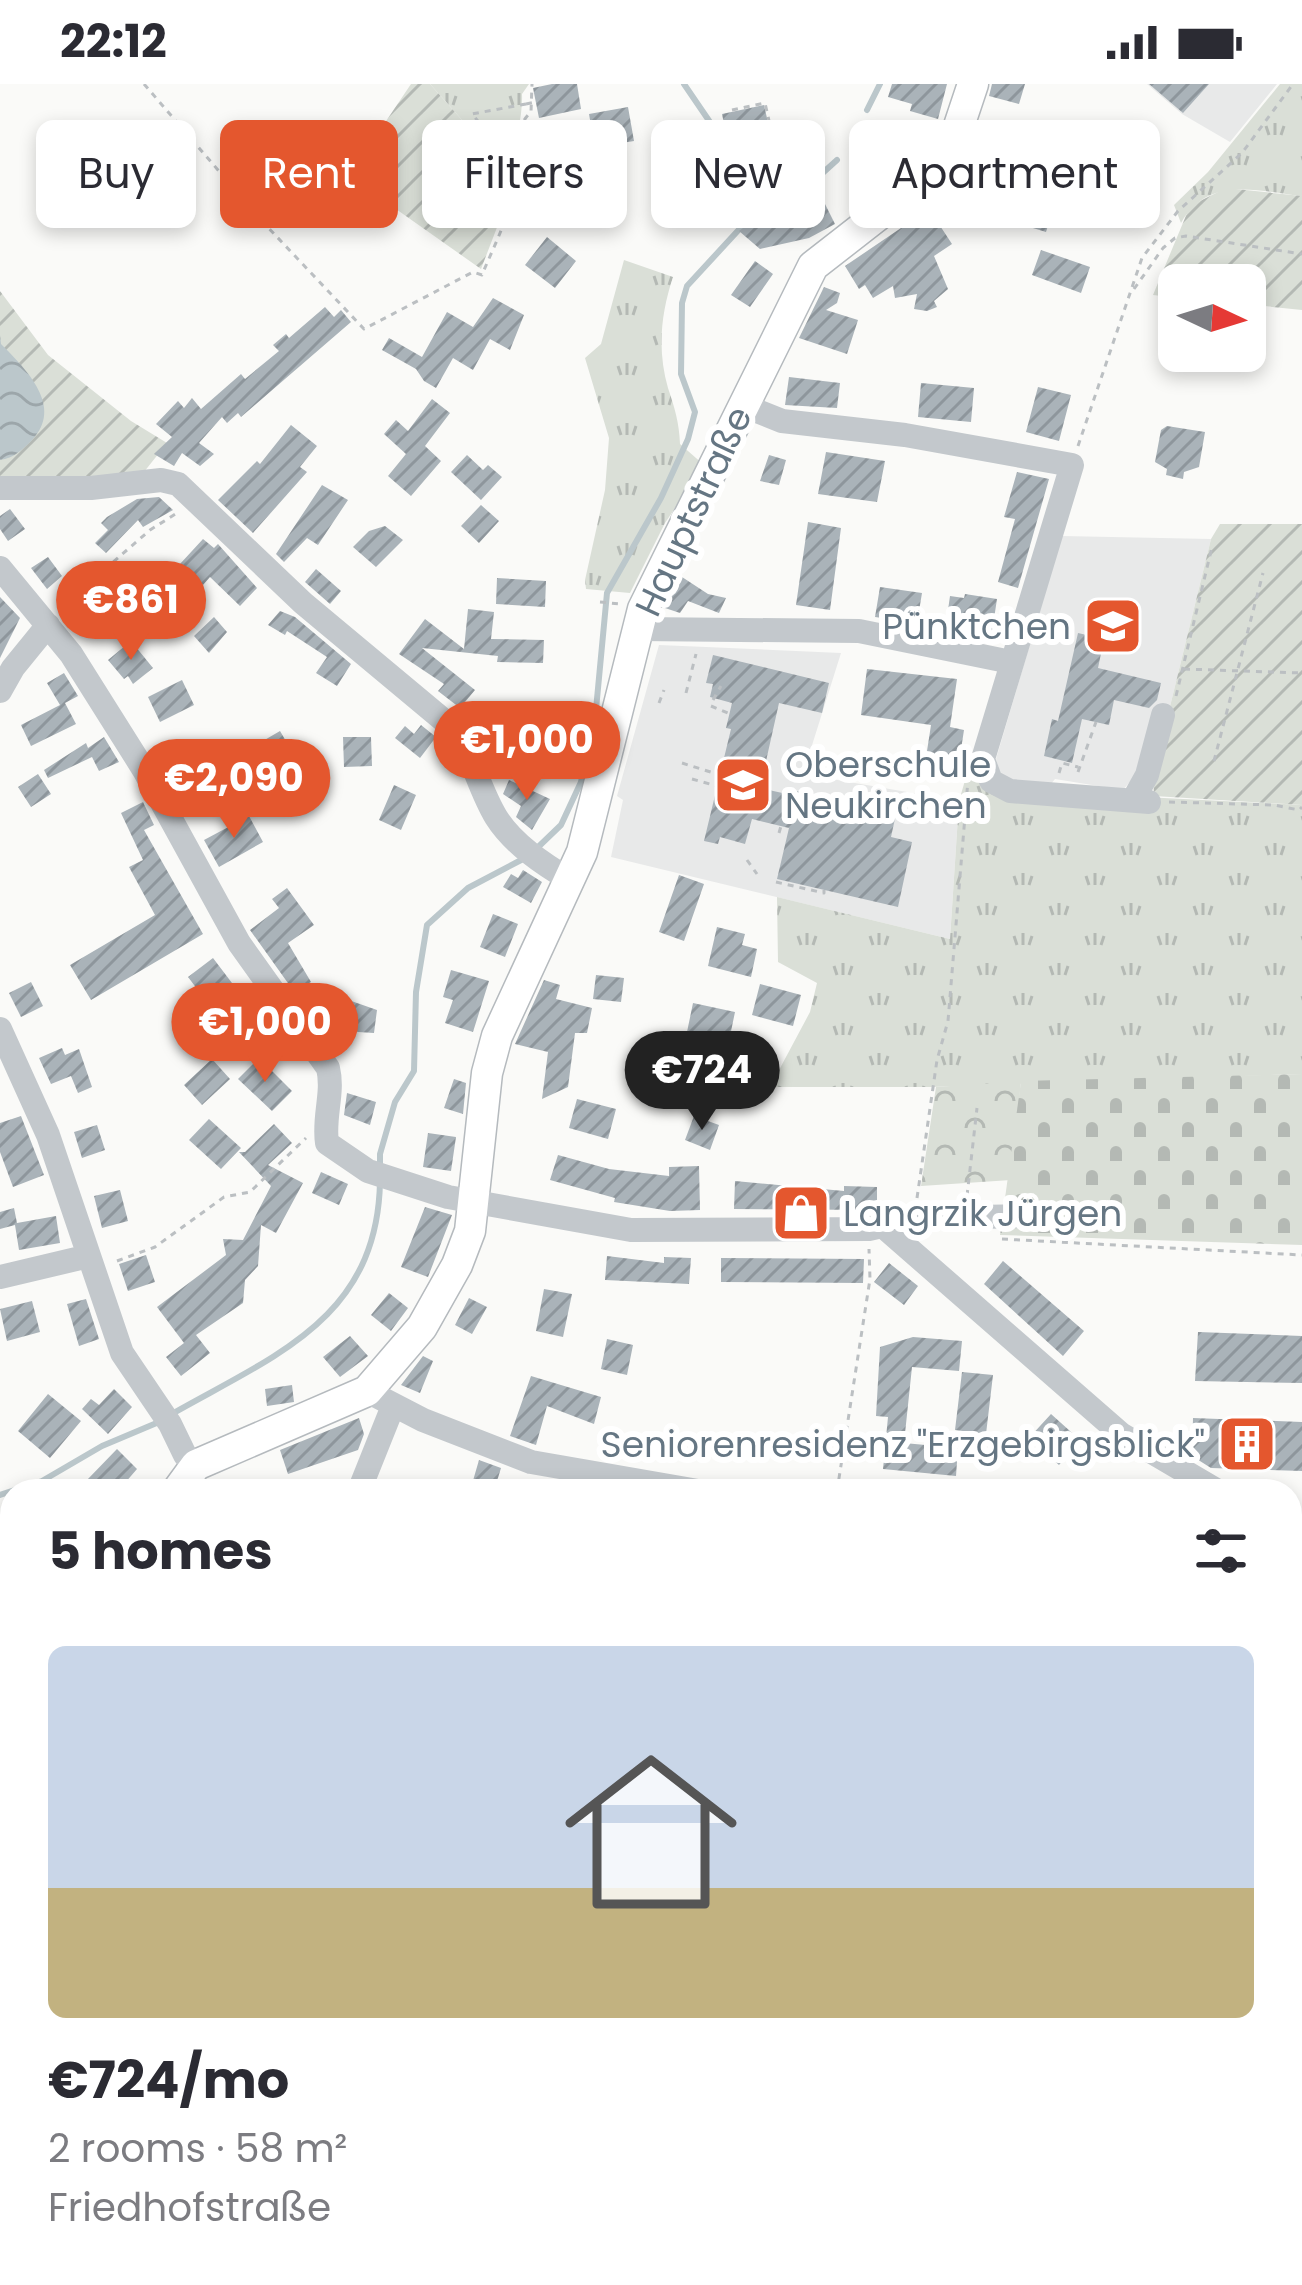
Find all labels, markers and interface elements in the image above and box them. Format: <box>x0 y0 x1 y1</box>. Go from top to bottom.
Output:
text: 22:12 <box>60 10 167 73</box>
chip: Buy <box>36 120 196 228</box>
chip: Rent <box>220 120 398 228</box>
chip: Filters <box>422 120 627 228</box>
chip: New <box>651 120 825 228</box>
chip: Apartment <box>849 120 1160 228</box>
north arrow <box>1158 264 1266 372</box>
map controls <box>1158 264 1266 372</box>
street label: Hauptstraße <box>623 398 764 625</box>
pin: €861 <box>60 561 202 663</box>
text: €861 <box>83 572 179 627</box>
school or university icon: Pünktchen <box>1082 595 1144 657</box>
place label: Pünktchen <box>882 601 1071 652</box>
pin: €1,000 <box>429 701 625 803</box>
text: €1,000 <box>460 712 594 767</box>
pin: €2,090 <box>136 739 332 841</box>
place label: Oberschule Neukirchen <box>785 739 991 831</box>
text: €2,090 <box>164 750 304 805</box>
school or university icon: Oberschule Neukirchen <box>712 754 774 816</box>
pin: €1,000 <box>167 983 363 1085</box>
text: €1,000 <box>198 994 332 1049</box>
pin: €724 <box>631 1031 773 1133</box>
text: €724 <box>652 1042 752 1097</box>
shop icon: Langrzik Jürgen <box>770 1182 832 1244</box>
place label: Langrzik Jürgen <box>843 1188 1122 1239</box>
building icon: Seniorenresidenz "Erzgebirgsblick" <box>1216 1413 1278 1475</box>
place label: Seniorenresidenz "Erzgebirgsblick" <box>601 1419 1205 1470</box>
text: 5 homes <box>48 1515 273 1587</box>
icon: filters <box>1188 1518 1254 1584</box>
icon: home <box>543 1724 759 1940</box>
text: €724/mo <box>48 2044 289 2116</box>
text: 2 rooms · 58 m² <box>48 2121 347 2176</box>
text: Friedhofstraße <box>48 2180 331 2235</box>

